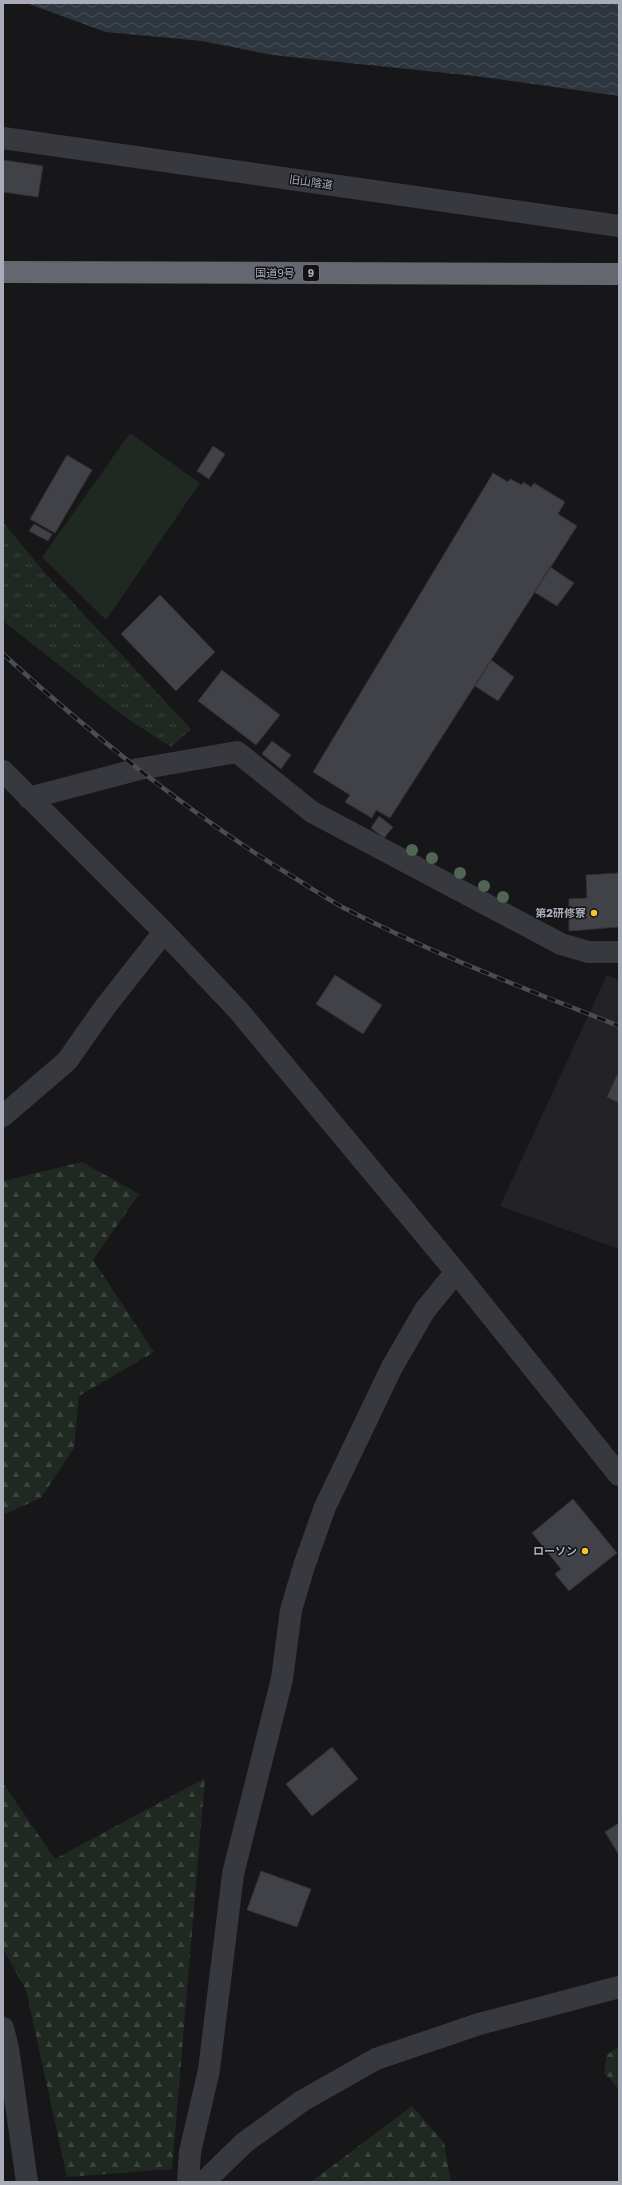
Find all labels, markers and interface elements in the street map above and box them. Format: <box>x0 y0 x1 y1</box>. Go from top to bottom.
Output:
street label: 旧山陰道 <box>288 172 334 191</box>
road number: 9 <box>303 265 319 281</box>
street label: 国道9号 <box>255 266 295 279</box>
place label: 第2研修寮 <box>535 906 586 919</box>
marker: 第2研修寮 <box>589 908 599 918</box>
place label: ローソン <box>533 1544 577 1557</box>
marker: ローソン <box>580 1546 590 1556</box>

